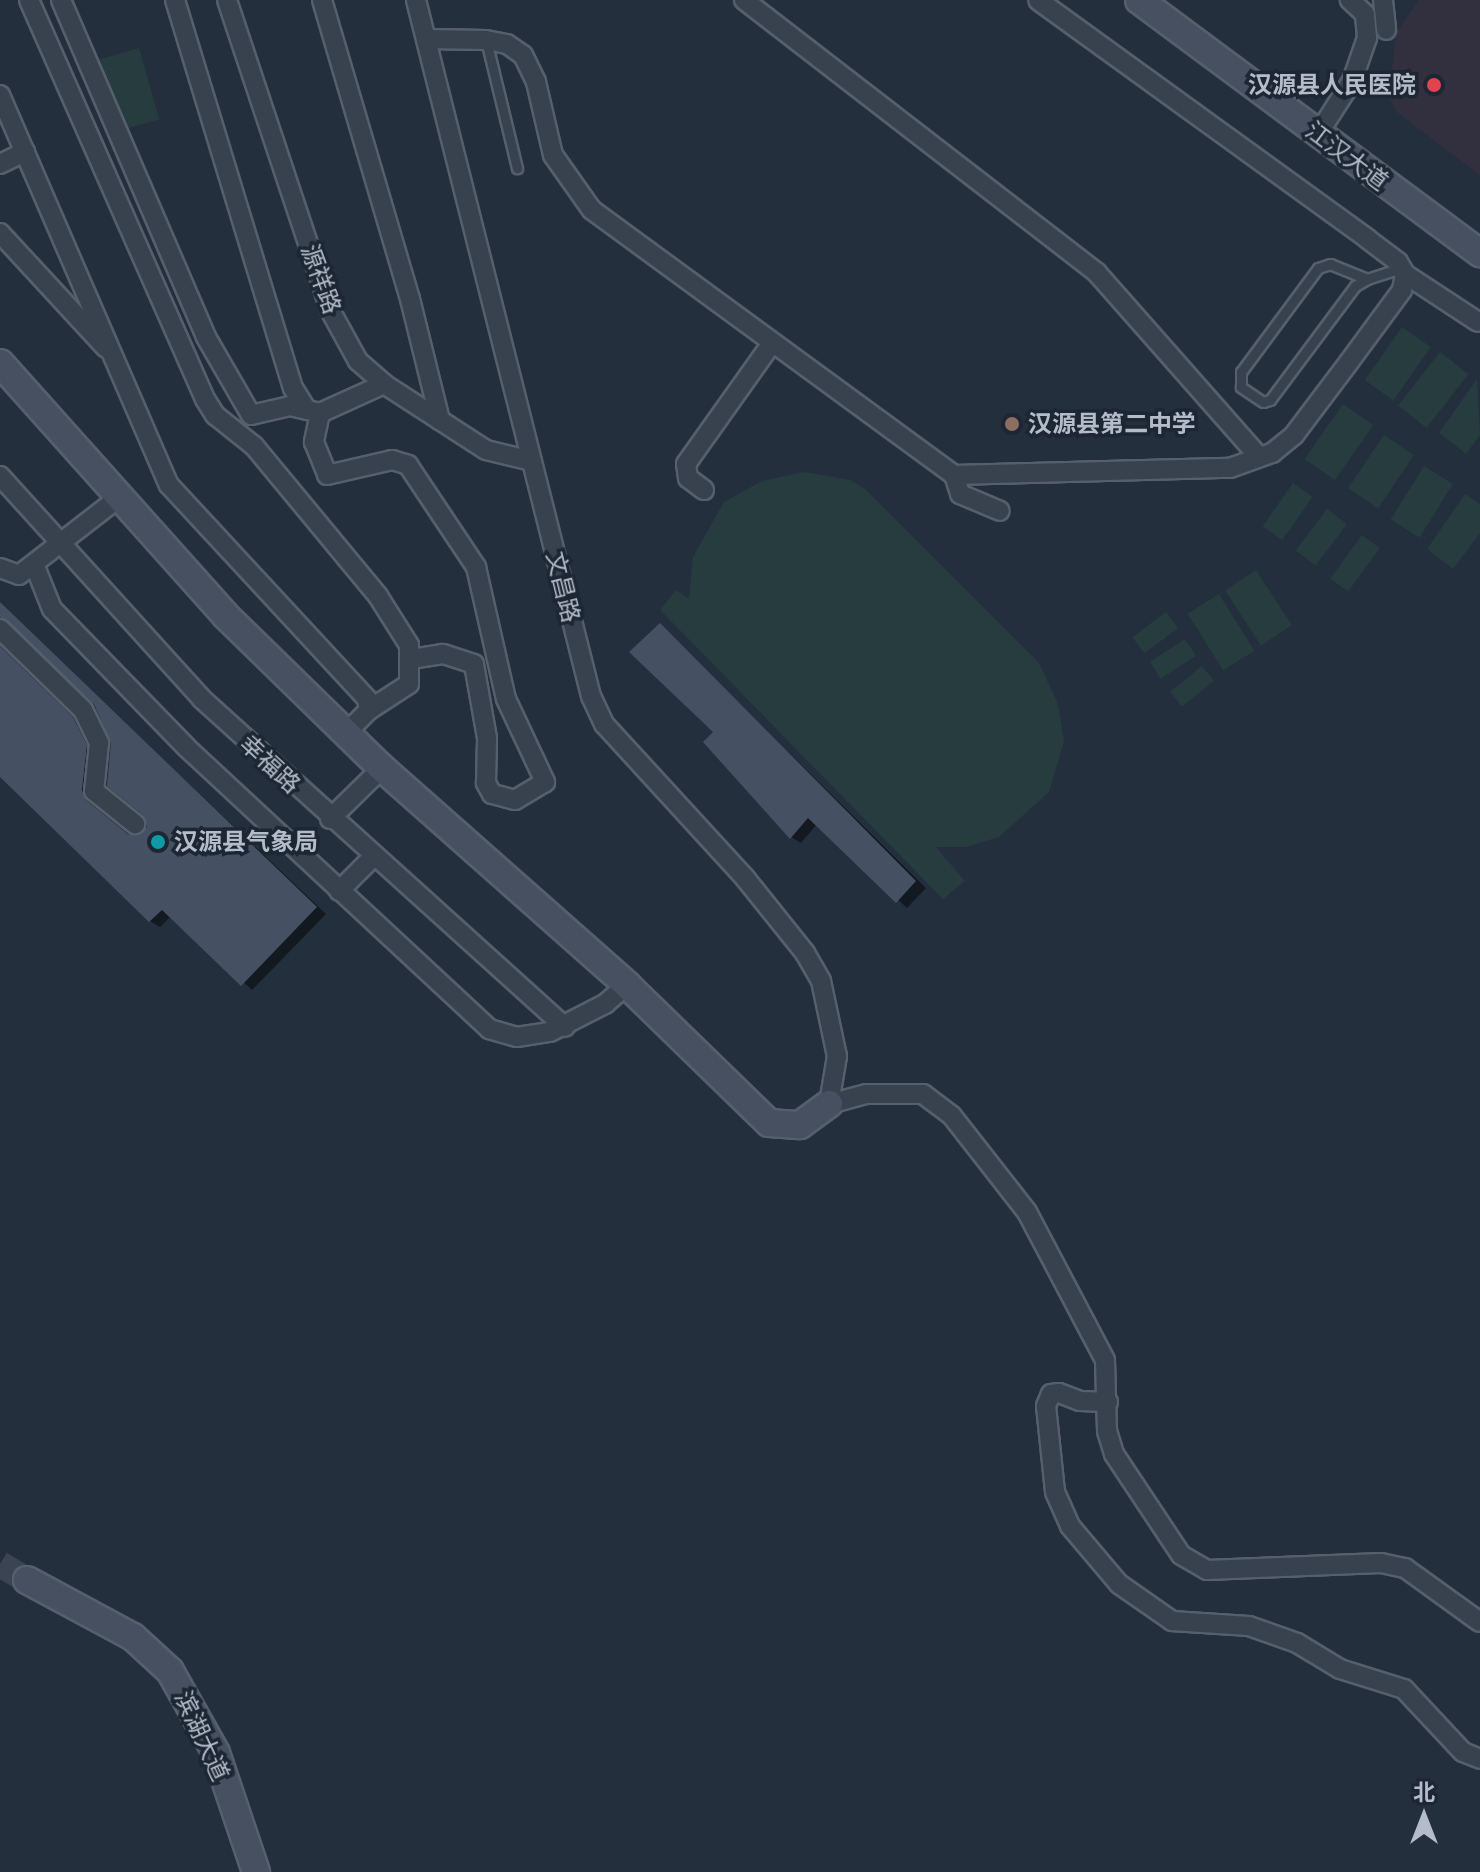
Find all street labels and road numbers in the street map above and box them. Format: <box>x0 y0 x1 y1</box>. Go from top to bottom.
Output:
street label: 江汉大道 <box>1300 116 1394 196</box>
street label: 源祥路 <box>295 240 347 318</box>
street label: 文昌路 <box>540 549 586 625</box>
street label: 幸福路 <box>234 729 306 799</box>
street label: 滨湖大道 <box>169 1686 235 1786</box>

